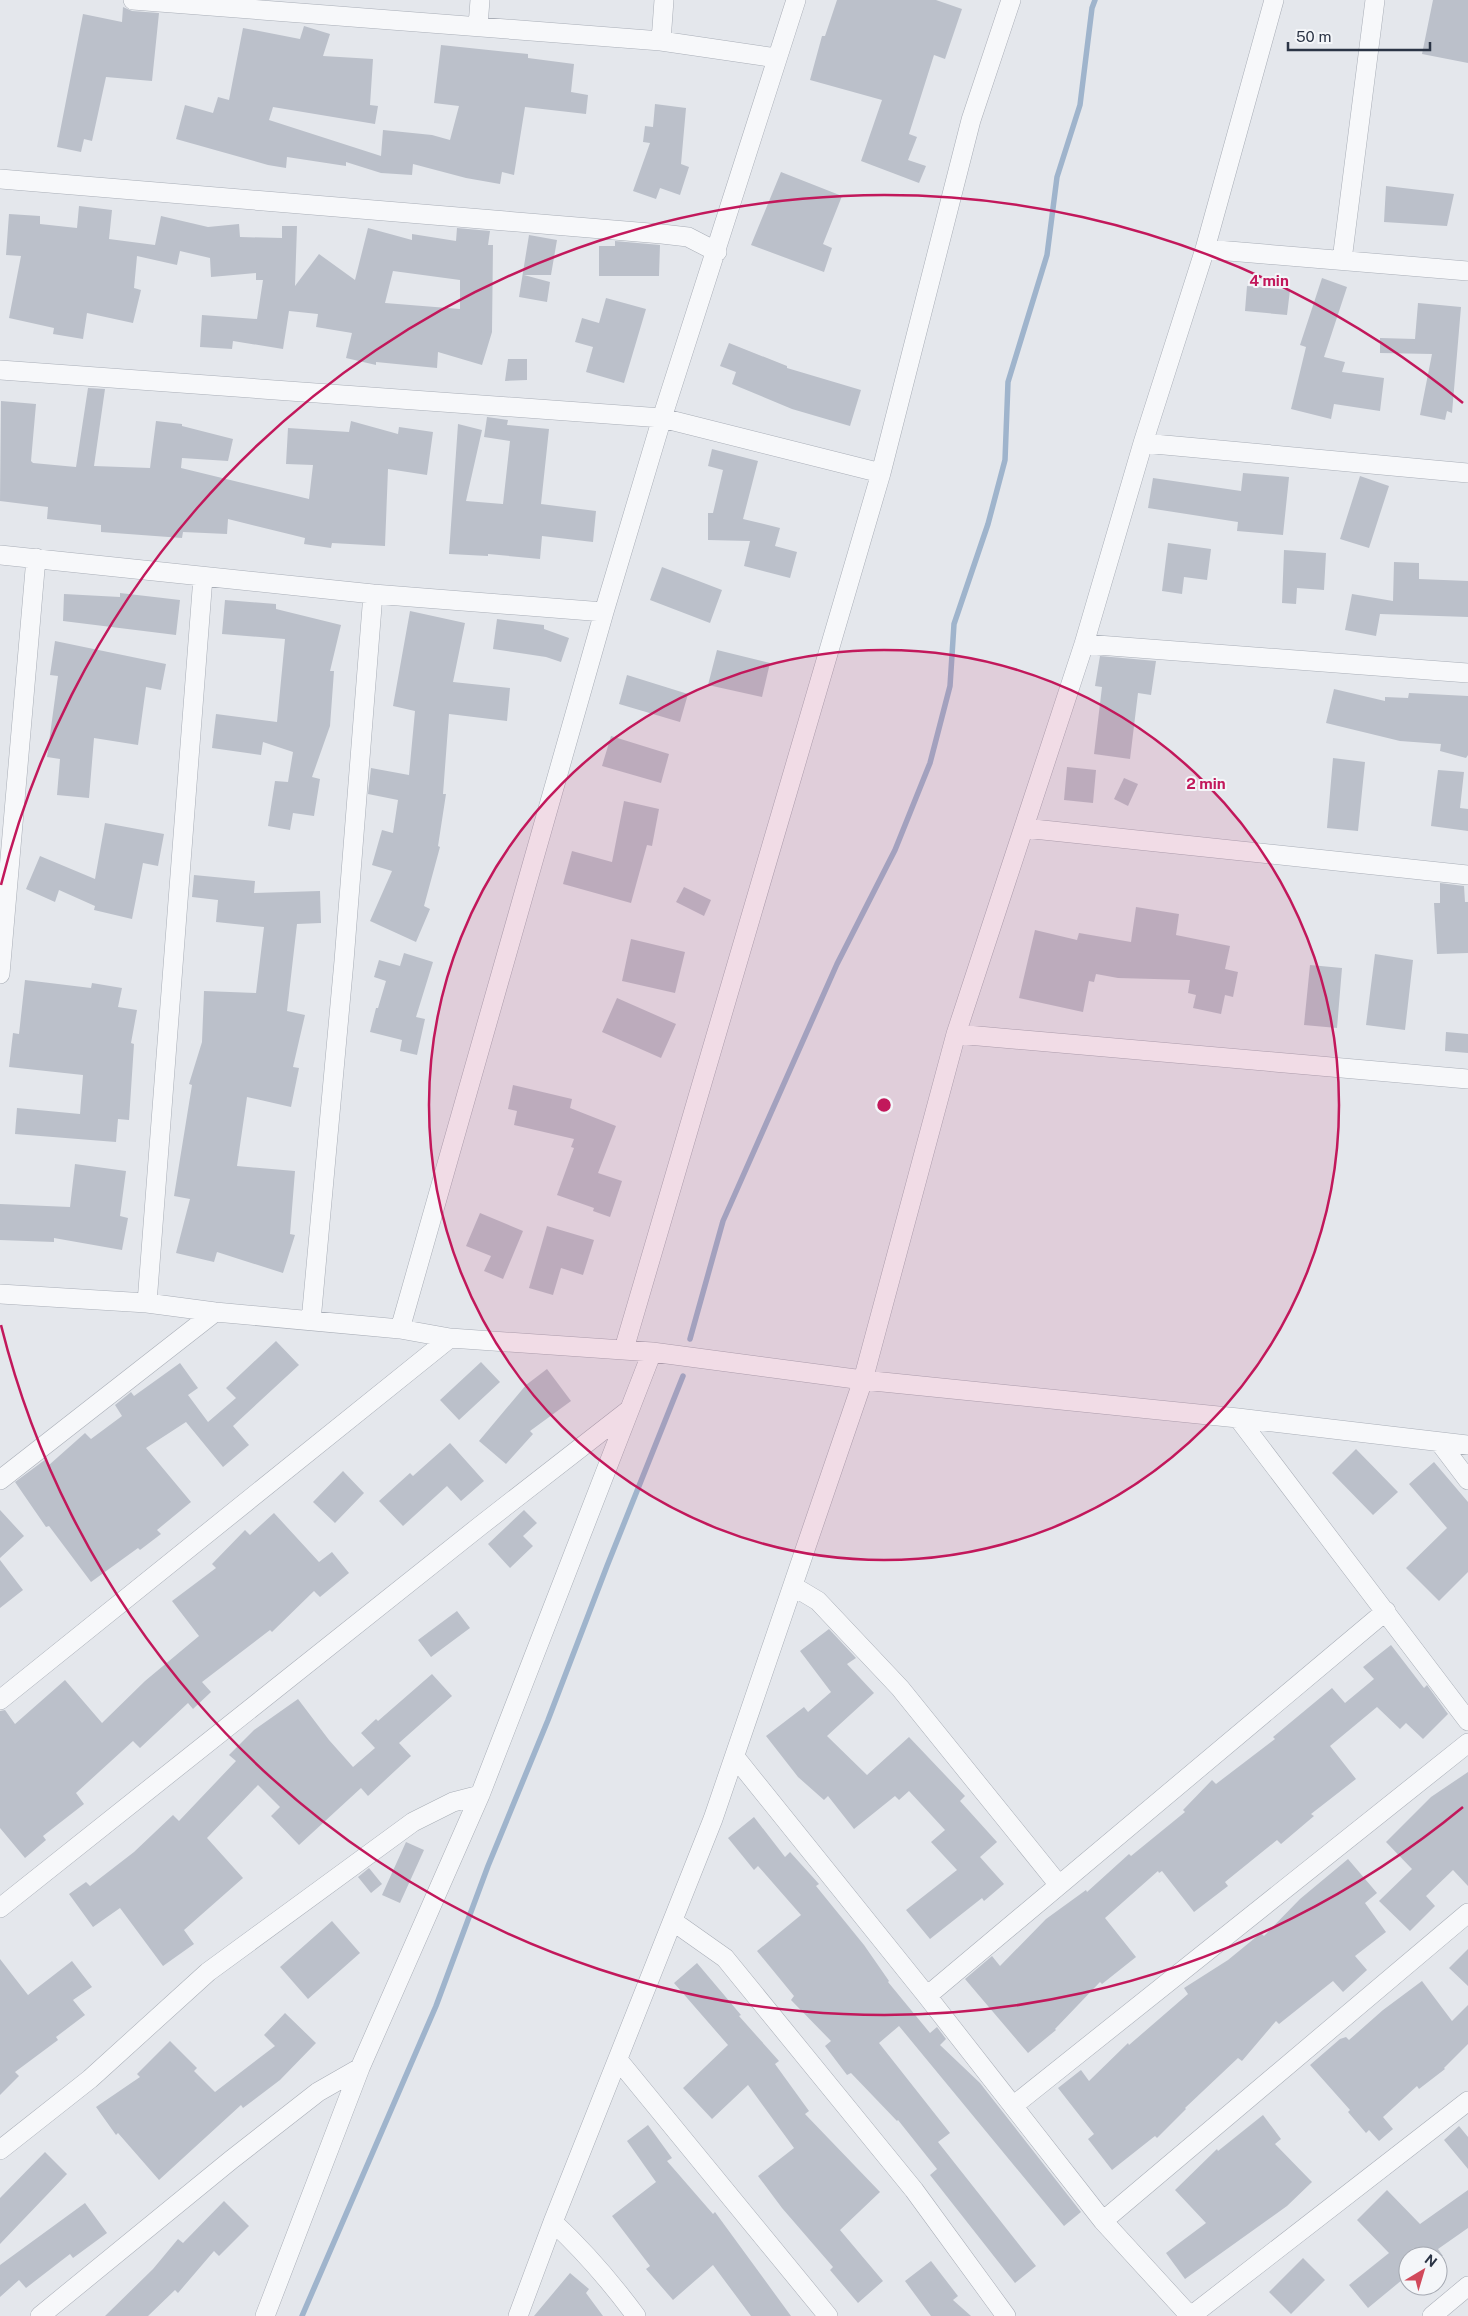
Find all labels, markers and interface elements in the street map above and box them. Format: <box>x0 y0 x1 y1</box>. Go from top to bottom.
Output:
scale bar <box>1288 20 1430 52</box>
text: 50 m <box>1296 28 1331 45</box>
text: 4 min <box>1249 272 1289 289</box>
text: 2 min <box>1186 775 1226 792</box>
centre of rings <box>875 1096 893 1114</box>
north arrow <box>1398 2246 1448 2296</box>
text: N <box>1422 2251 1440 2270</box>

